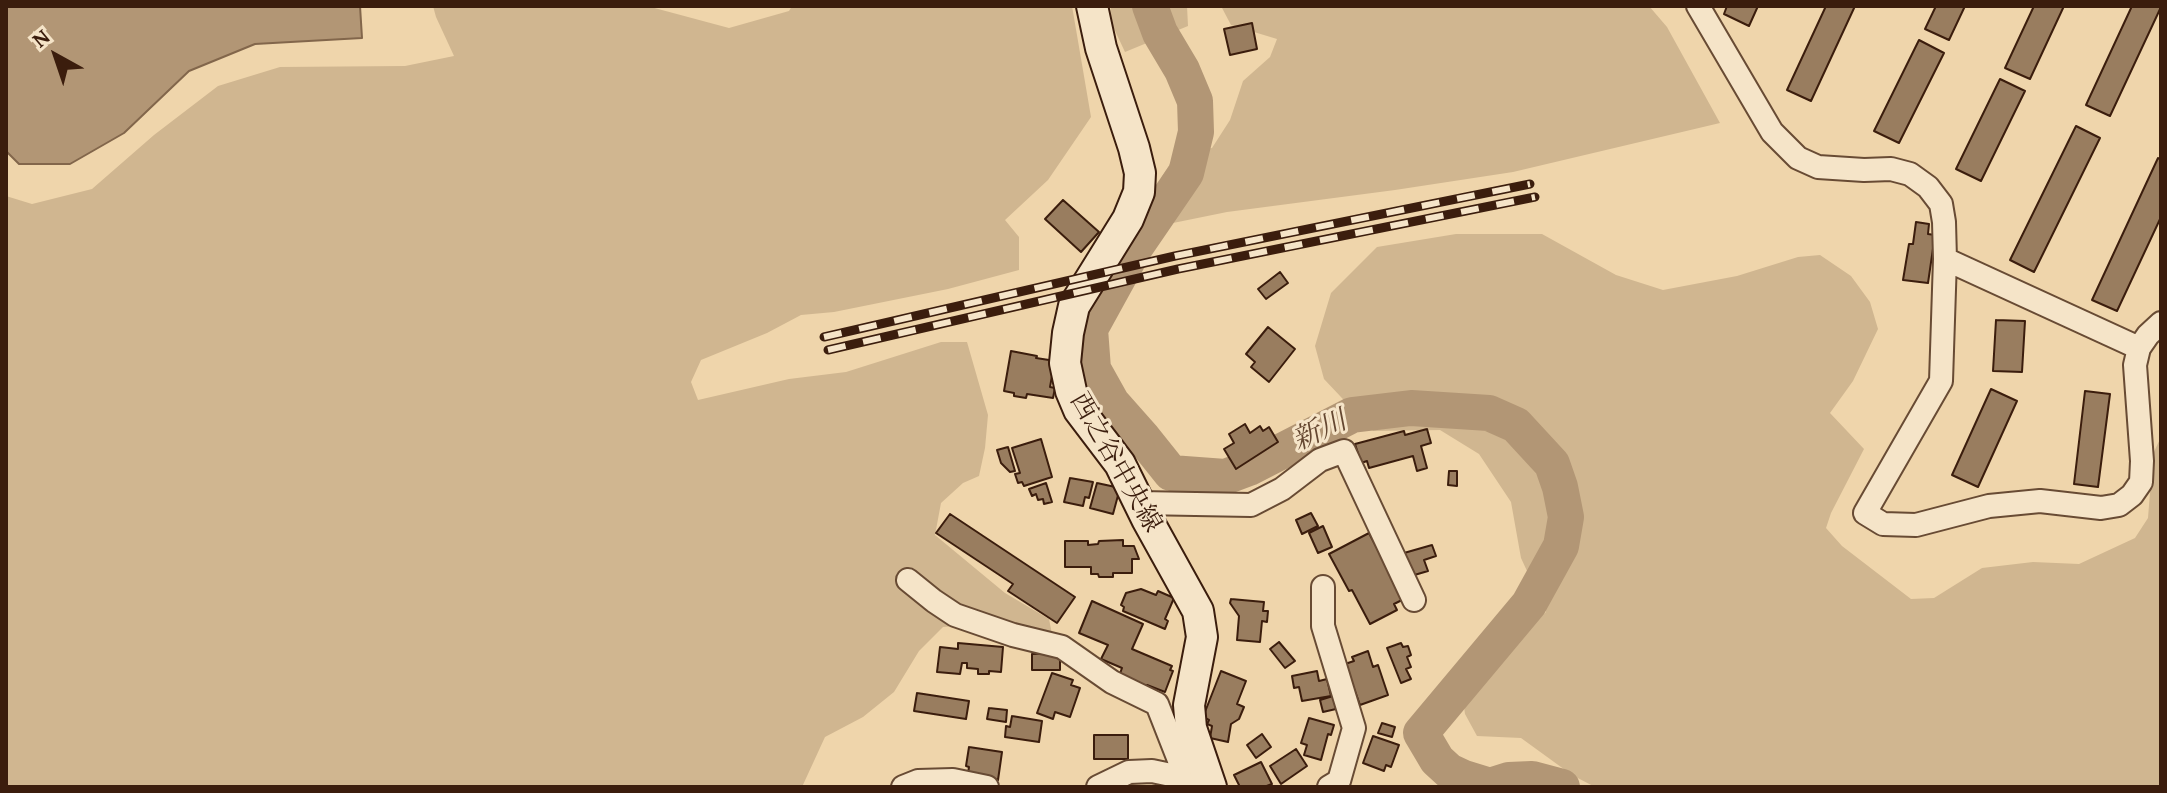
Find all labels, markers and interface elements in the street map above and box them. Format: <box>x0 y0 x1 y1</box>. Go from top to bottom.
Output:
north arrow <box>16 16 96 96</box>
text: N <box>25 21 56 55</box>
street label: 西之谷中央線 <box>1062 388 1168 538</box>
water label: 新川 <box>1288 405 1352 459</box>

